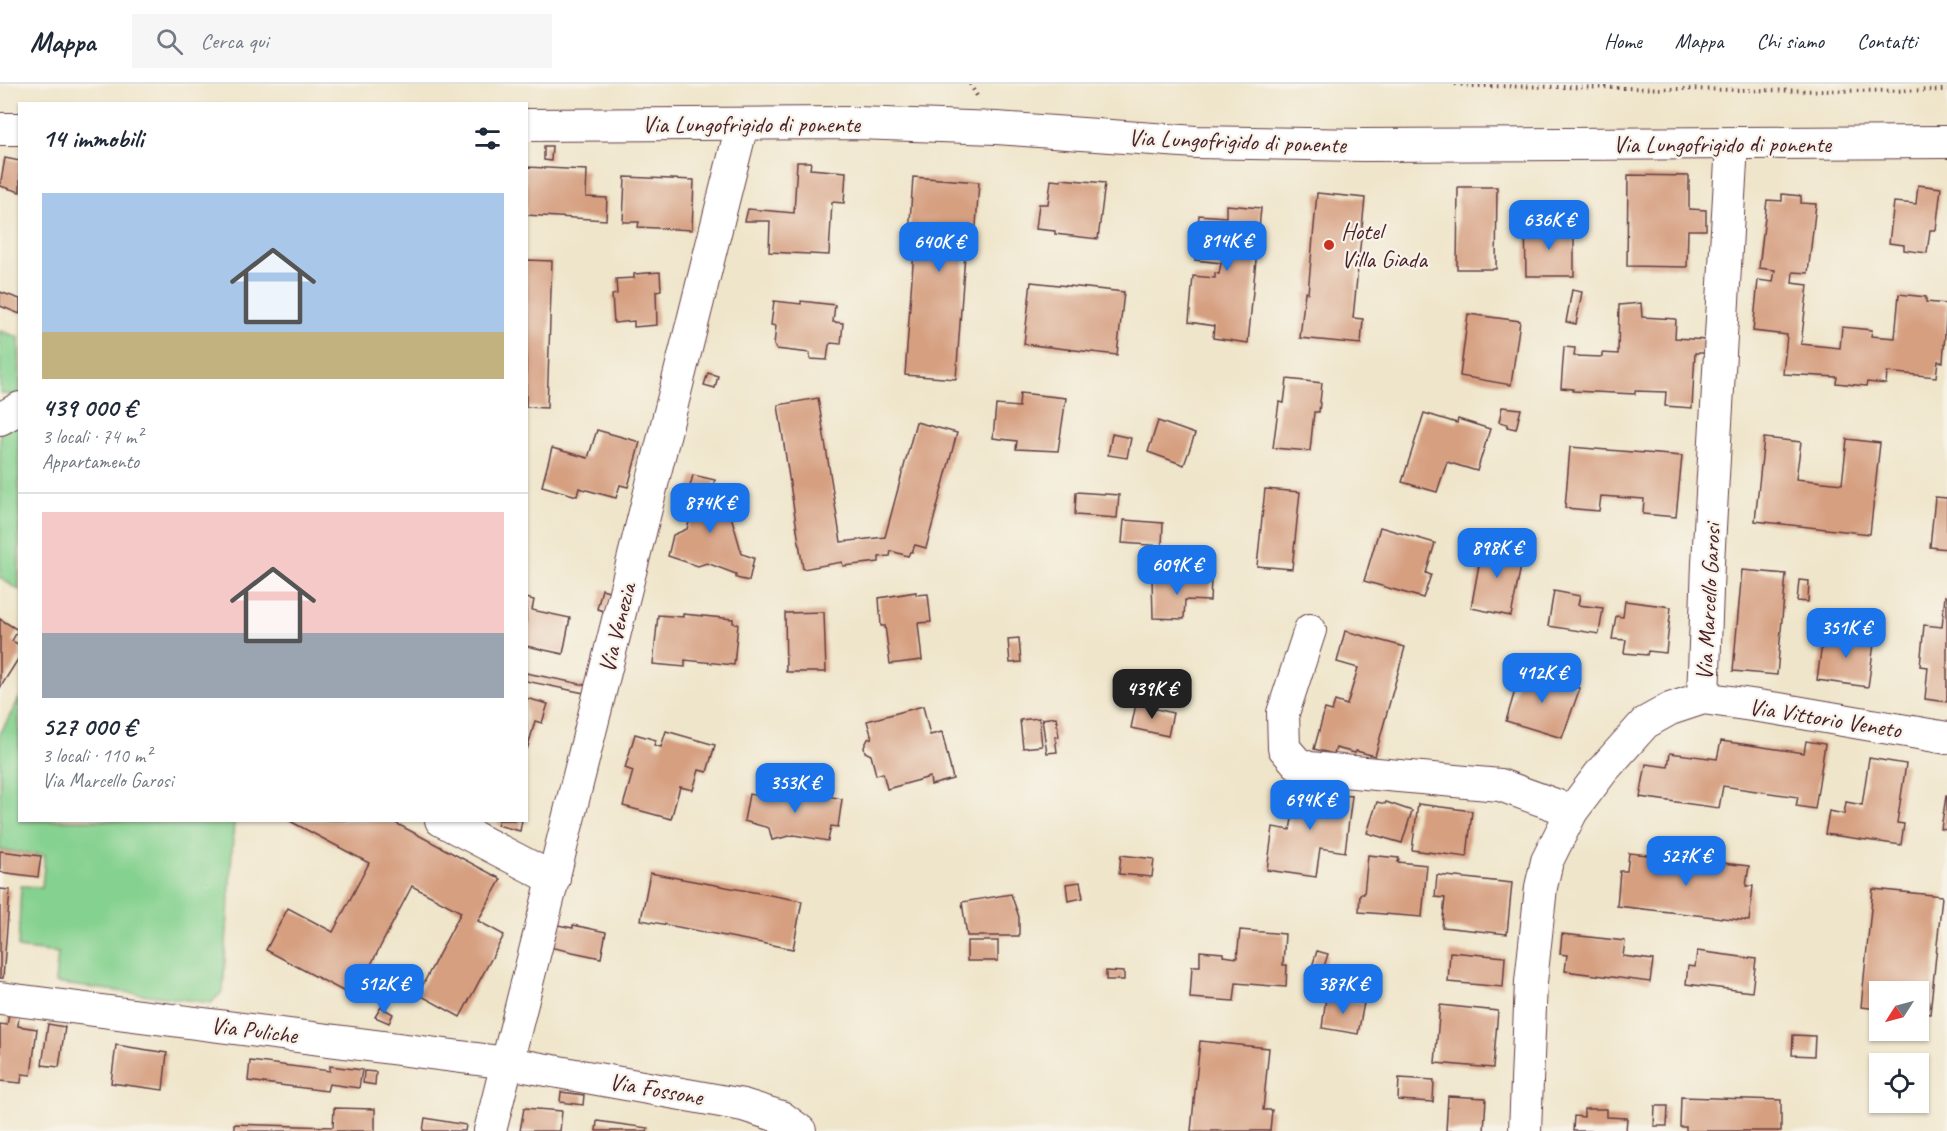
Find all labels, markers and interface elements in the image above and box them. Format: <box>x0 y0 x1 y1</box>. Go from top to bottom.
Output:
search box <box>132 14 552 68</box>
text: Mappa <box>30 24 96 59</box>
icon: search <box>153 25 186 58</box>
text: Cerca qui <box>201 27 268 55</box>
text: Home <box>1604 28 1642 54</box>
text: Mappa <box>1675 28 1723 54</box>
text: Chi siamo <box>1756 28 1824 54</box>
text: Contatti <box>1857 28 1917 54</box>
street label: Via Lungofrigido di ponente <box>642 109 862 139</box>
text: 14 immobili <box>42 122 143 155</box>
icon: filters <box>471 122 504 155</box>
street label: Via Lungofrigido di ponente <box>1128 122 1349 160</box>
street label: Via Lungofrigido di ponente <box>1613 129 1833 159</box>
pin: 636K € <box>1500 200 1598 251</box>
text: 636K € <box>1523 207 1575 232</box>
place label: Hotel Villa Giada <box>1341 216 1428 274</box>
pin: 814K € <box>1178 221 1276 272</box>
pin: 640K € <box>890 222 988 273</box>
text: 814K € <box>1202 228 1253 253</box>
text: 640K € <box>913 229 965 254</box>
icon: home <box>219 232 327 340</box>
marker: Hotel Villa Giada <box>1322 238 1336 252</box>
text: 439 000 € <box>42 391 136 424</box>
text: 3 locali · 74 m² <box>42 424 142 449</box>
text: Appartamento <box>42 449 139 474</box>
pin: 874K € <box>661 483 759 534</box>
text: 874K € <box>685 490 735 515</box>
street label: Via Marcello Garosi <box>1689 520 1727 681</box>
pin: 898K € <box>1448 528 1546 579</box>
text: 898K € <box>1472 535 1522 560</box>
pin: 609K € <box>1128 545 1226 596</box>
icon: home <box>219 551 327 659</box>
text: 609K € <box>1151 552 1203 577</box>
street label: Via Venezia <box>591 578 643 676</box>
pin: 351K € <box>1797 608 1895 659</box>
text: 351K € <box>1821 615 1871 640</box>
pin: 412K € <box>1493 653 1591 704</box>
text: 412K € <box>1517 660 1568 685</box>
pin: 439K € <box>1103 669 1201 720</box>
text: 439K € <box>1127 676 1177 701</box>
street label: Via Vittorio Veneto <box>1747 691 1905 745</box>
text: 527 000 € <box>42 710 136 743</box>
text: 3 locali · 110 m² <box>42 743 151 768</box>
pin: 353K € <box>746 763 844 814</box>
text: Via Marcello Garosi <box>42 768 173 793</box>
text: 353K € <box>770 770 820 795</box>
pin: 694K € <box>1261 780 1359 831</box>
text: 694K € <box>1284 787 1336 812</box>
pin: 527K € <box>1637 836 1735 887</box>
text: 527K € <box>1661 843 1711 868</box>
pin: 512K € <box>335 964 433 1015</box>
pin: 387K € <box>1294 964 1392 1015</box>
text: 512K € <box>359 971 409 996</box>
text: 387K € <box>1318 971 1368 996</box>
north arrow <box>1869 981 1929 1041</box>
map controls <box>1869 981 1929 1113</box>
street label: Via Puliche <box>209 1010 301 1050</box>
button: locate <box>1869 1053 1929 1113</box>
street label: Via Fossone <box>607 1066 707 1112</box>

